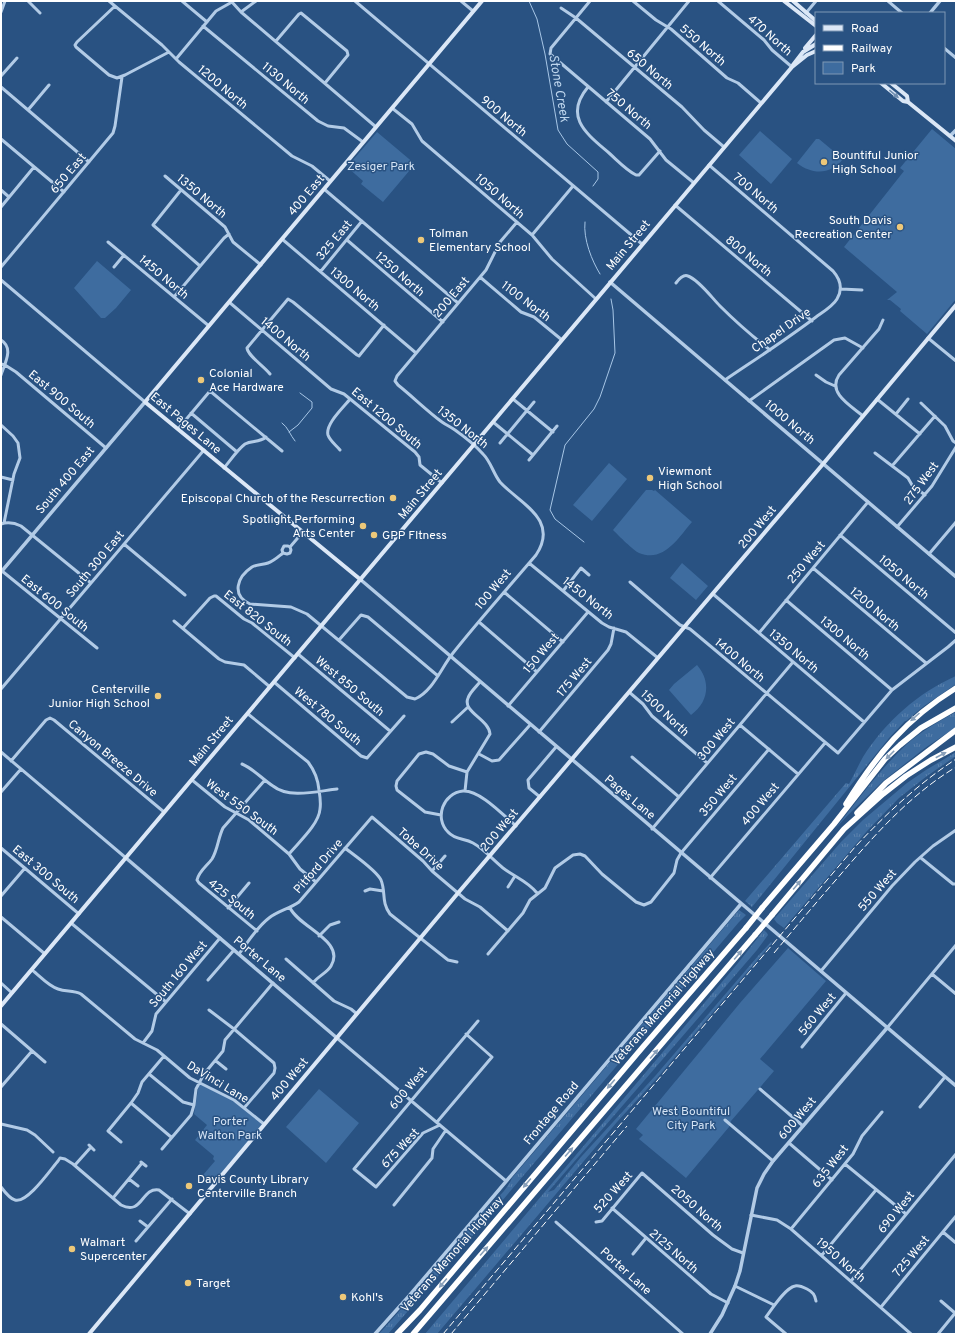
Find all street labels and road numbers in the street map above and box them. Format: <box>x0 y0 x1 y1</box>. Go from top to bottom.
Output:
street label: 470 North <box>744 11 795 60</box>
street label: 550 North <box>676 21 729 70</box>
street label: 650 North <box>623 46 676 94</box>
street label: 1130 North <box>258 59 313 108</box>
street label: 1200 North <box>194 62 251 114</box>
street label: 750 North <box>602 86 655 134</box>
street label: 900 North <box>477 93 530 141</box>
street label: 650 East <box>47 150 91 197</box>
street label: 700 North <box>729 170 782 218</box>
street label: 1350 North <box>173 171 230 222</box>
street label: 1050 North <box>471 171 528 223</box>
street label: 400 East <box>285 172 329 220</box>
street label: 325 East <box>313 217 356 264</box>
street label: Main Street <box>603 217 655 274</box>
street label: 800 North <box>722 233 775 281</box>
street label: 1250 North <box>371 249 428 301</box>
street label: 1450 North <box>135 252 192 303</box>
street label: 1300 North <box>326 264 383 315</box>
street label: 200 East <box>430 274 474 322</box>
street label: 1100 North <box>497 278 553 326</box>
street label: Chapel Drive <box>749 305 814 357</box>
street label: 1400 North <box>257 314 314 365</box>
street label: East 900 South <box>24 367 98 433</box>
street label: East 1200 South <box>348 384 425 453</box>
street label: East Pages Lane <box>146 389 224 458</box>
street label: 1000 North <box>761 397 818 449</box>
street label: 1350 North <box>434 403 491 453</box>
street label: South 400 East <box>33 444 99 518</box>
street label: 275 West <box>901 459 943 508</box>
street label: Main Street <box>395 466 447 523</box>
street label: 200 West <box>735 503 780 552</box>
street label: South 300 East <box>63 528 129 602</box>
street label: 250 West <box>784 538 829 587</box>
street label: 1050 North <box>875 552 932 604</box>
street label: 100 West <box>472 566 516 613</box>
street label: East 600 South <box>17 571 92 636</box>
street label: 1450 North <box>559 574 616 624</box>
street label: 1200 North <box>846 584 903 636</box>
street label: East 820 South <box>220 587 295 651</box>
street label: 1300 North <box>816 613 873 664</box>
street label: 1350 North <box>765 626 822 677</box>
street label: 150 West <box>520 630 563 677</box>
street label: 1400 North <box>711 635 768 686</box>
street label: West 850 South <box>311 653 387 720</box>
street label: 175 West <box>554 655 596 701</box>
street label: West 780 South <box>290 684 365 750</box>
street label: 1500 North <box>637 687 692 740</box>
street label: Main Street <box>186 713 238 770</box>
street label: 300 West <box>694 715 739 764</box>
street label: Canyon Breeze Drive <box>64 717 161 801</box>
street label: 350 West <box>696 771 741 820</box>
street label: Pages Lane <box>601 772 658 824</box>
street label: West 550 South <box>202 776 281 840</box>
street label: 400 West <box>738 780 783 830</box>
street label: 200 West <box>477 806 522 855</box>
street label: Tobe Drive <box>394 825 447 875</box>
street label: Pitford Drive <box>290 836 347 897</box>
street label: East 300 South <box>8 842 82 908</box>
street label: 550 West <box>855 866 901 915</box>
street label: 425 South <box>204 876 258 924</box>
street label: Porter Lane <box>230 933 289 987</box>
street label: South 160 West <box>146 938 211 1011</box>
street label: Veterans Memorial Highway <box>609 946 719 1069</box>
street label: 560 West <box>795 990 840 1039</box>
street label: 400 West <box>267 1055 312 1105</box>
street label: DaVinci Lane <box>183 1058 252 1108</box>
street label: 600 West <box>386 1064 431 1113</box>
street label: Frontage Road <box>521 1079 583 1149</box>
street label: 600 West <box>775 1094 820 1143</box>
street label: 675 West <box>378 1125 423 1172</box>
street label: 635 West <box>809 1142 853 1191</box>
street label: 520 West <box>591 1168 637 1217</box>
street label: 2050 North <box>667 1182 726 1236</box>
street label: 690 West <box>875 1188 919 1237</box>
street label: Veterans Memorial Highway <box>398 1193 508 1316</box>
street label: 2125 North <box>645 1226 701 1278</box>
street label: 725 West <box>890 1232 934 1281</box>
street label: 1950 North <box>812 1235 868 1287</box>
street label: Porter Lane <box>596 1244 655 1299</box>

